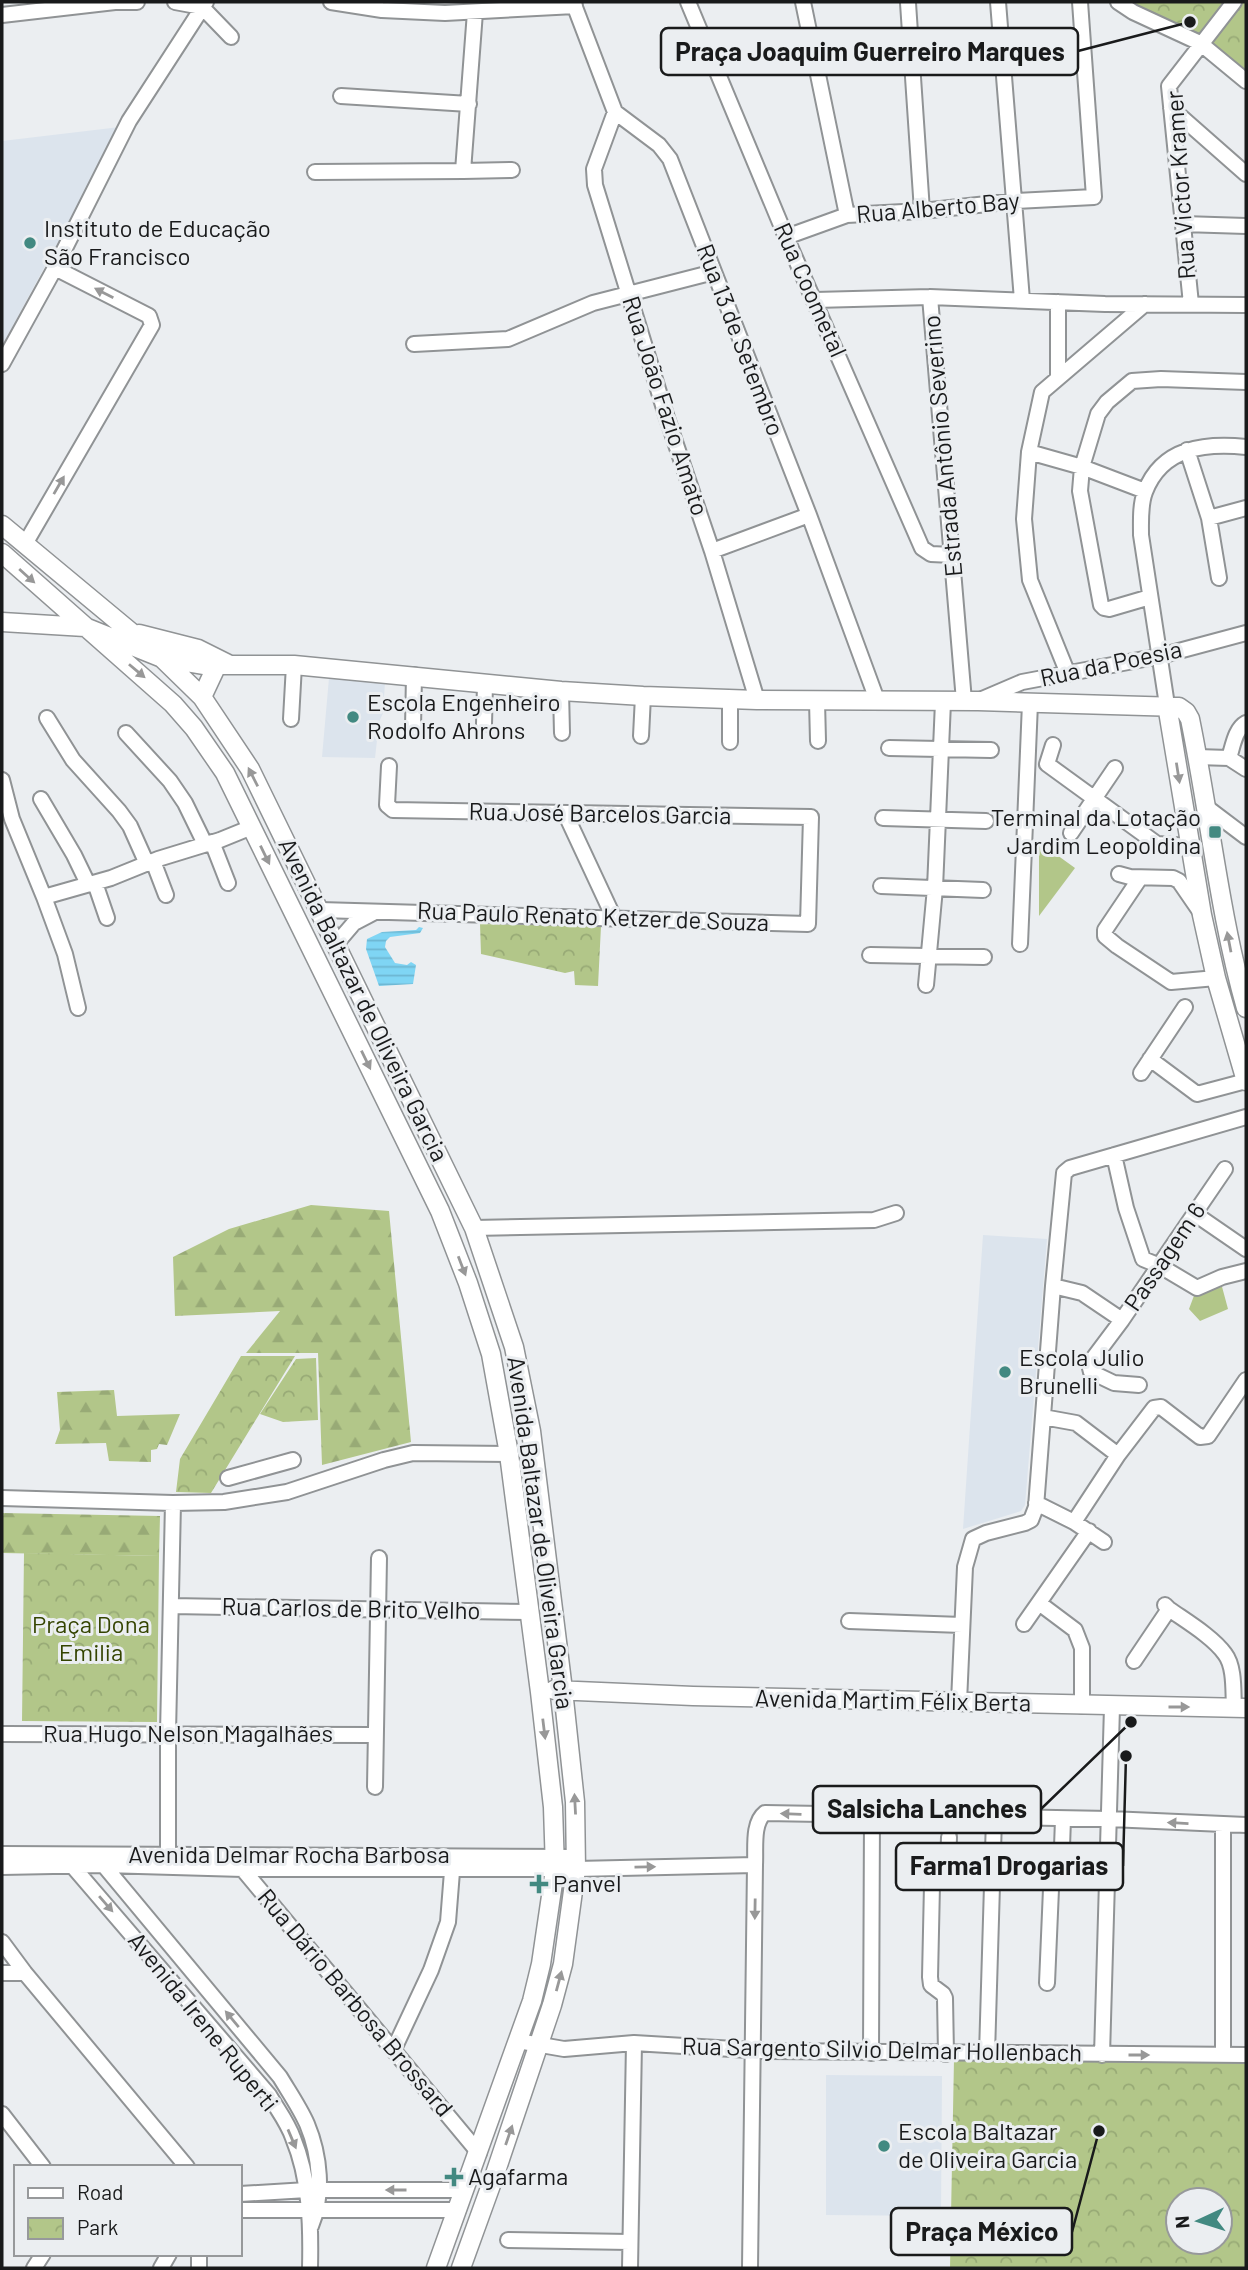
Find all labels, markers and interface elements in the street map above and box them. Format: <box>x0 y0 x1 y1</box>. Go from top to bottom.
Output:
callout: Praça Joaquim Guerreiro Marques <box>661 28 1078 75</box>
text: Praça Joaquim Guerreiro Marques <box>675 35 1065 66</box>
street label: Rua Victor Kramer <box>1158 89 1201 280</box>
street label: Rua Alberto Bay <box>855 185 1021 228</box>
place label: Instituto de Educação São Francisco <box>44 213 271 270</box>
street label: Rua Coometal <box>769 218 854 361</box>
marker: Instituto de Educação São Francisco <box>22 235 38 251</box>
street label: Rua 13 de Setembro <box>691 239 791 440</box>
one-way arrow <box>94 288 114 299</box>
street label: Rua João Fazio Amato <box>617 292 716 519</box>
street label: Estrada Antônio Severino <box>916 314 967 578</box>
one-way arrow <box>53 475 65 494</box>
one-way arrow <box>18 567 35 583</box>
street label: Rua da Poesia <box>1037 633 1184 692</box>
one-way arrow <box>128 663 145 678</box>
place label: Escola Engenheiro Rodolfo Ahrons <box>367 687 561 744</box>
marker: Escola Engenheiro Rodolfo Ahrons <box>345 709 361 725</box>
one-way arrow <box>1173 762 1184 784</box>
one-way arrow <box>248 767 259 787</box>
street label: Rua José Barcelos Garcia <box>468 796 732 829</box>
place label: Terminal da Lotação Jardim Leopoldina <box>991 802 1201 859</box>
marker: Terminal da Lotação Jardim Leopoldina <box>1207 824 1223 840</box>
street label: Avenida Baltazar de Oliveira Garcia <box>273 833 455 1166</box>
one-way arrow <box>260 845 271 865</box>
street label: Rua Paulo Renato Ketzer de Souza <box>416 895 770 936</box>
one-way arrow <box>1223 931 1234 953</box>
one-way arrow <box>360 1050 371 1070</box>
street label: Passagem 6 <box>1117 1197 1210 1316</box>
one-way arrow <box>456 1255 467 1276</box>
place label: Escola Julio Brunelli <box>1019 1342 1145 1399</box>
street label: Avenida Baltazar de Oliveira Garcia <box>502 1354 581 1711</box>
marker: Escola Julio Brunelli <box>997 1364 1013 1380</box>
street label: Rua Carlos de Brito Velho <box>221 1591 481 1624</box>
park label: Praça Dona Emilia <box>32 1609 150 1666</box>
street label: Avenida Martim Félix Berta <box>755 1683 1031 1716</box>
one-way arrow <box>1168 1701 1190 1713</box>
street label: Rua Hugo Nelson Magalhães <box>43 1718 333 1747</box>
one-way arrow <box>539 1718 550 1740</box>
callout: Salsicha Lanches <box>813 1786 1041 1833</box>
text: Salsicha Lanches <box>827 1792 1027 1823</box>
one-way arrow <box>569 1793 580 1815</box>
one-way arrow <box>780 1808 802 1819</box>
one-way arrow <box>1167 1817 1189 1828</box>
street label: Avenida Delmar Rocha Barbosa <box>128 1839 450 1868</box>
callout: Farma1 Drogarias <box>896 1843 1123 1890</box>
text: Farma1 Drogarias <box>910 1849 1108 1880</box>
one-way arrow <box>634 1862 656 1873</box>
place label: Panvel <box>553 1868 621 1897</box>
marker: Panvel <box>531 1876 547 1892</box>
street label: Rua Dário Barbosa Brossard <box>252 1882 460 2122</box>
one-way arrow <box>98 1895 114 1913</box>
one-way arrow <box>749 1898 761 1920</box>
street label: Avenida Irene Ruperti <box>123 1926 285 2117</box>
one-way arrow <box>554 1969 565 1991</box>
one-way arrow <box>225 2011 240 2028</box>
street label: Rua Sargento Silvio Delmar Hollenbach <box>682 2031 1082 2066</box>
one-way arrow <box>1129 2049 1151 2061</box>
place label: Escola Baltazar de Oliveira Garcia <box>898 2116 1077 2173</box>
one-way arrow <box>504 2124 515 2145</box>
one-way arrow <box>287 2129 298 2150</box>
marker: Escola Baltazar de Oliveira Garcia <box>876 2138 892 2154</box>
place label: Agafarma <box>468 2161 568 2190</box>
legend <box>14 2165 242 2256</box>
marker: Agafarma <box>446 2169 462 2185</box>
text: Road <box>77 2179 123 2204</box>
one-way arrow <box>385 2184 407 2196</box>
north arrow <box>1164 2186 1234 2256</box>
callout: Praça México <box>891 2208 1072 2255</box>
text: Park <box>77 2214 118 2239</box>
text: Praça México <box>906 2215 1058 2246</box>
text: N <box>1170 2215 1193 2229</box>

